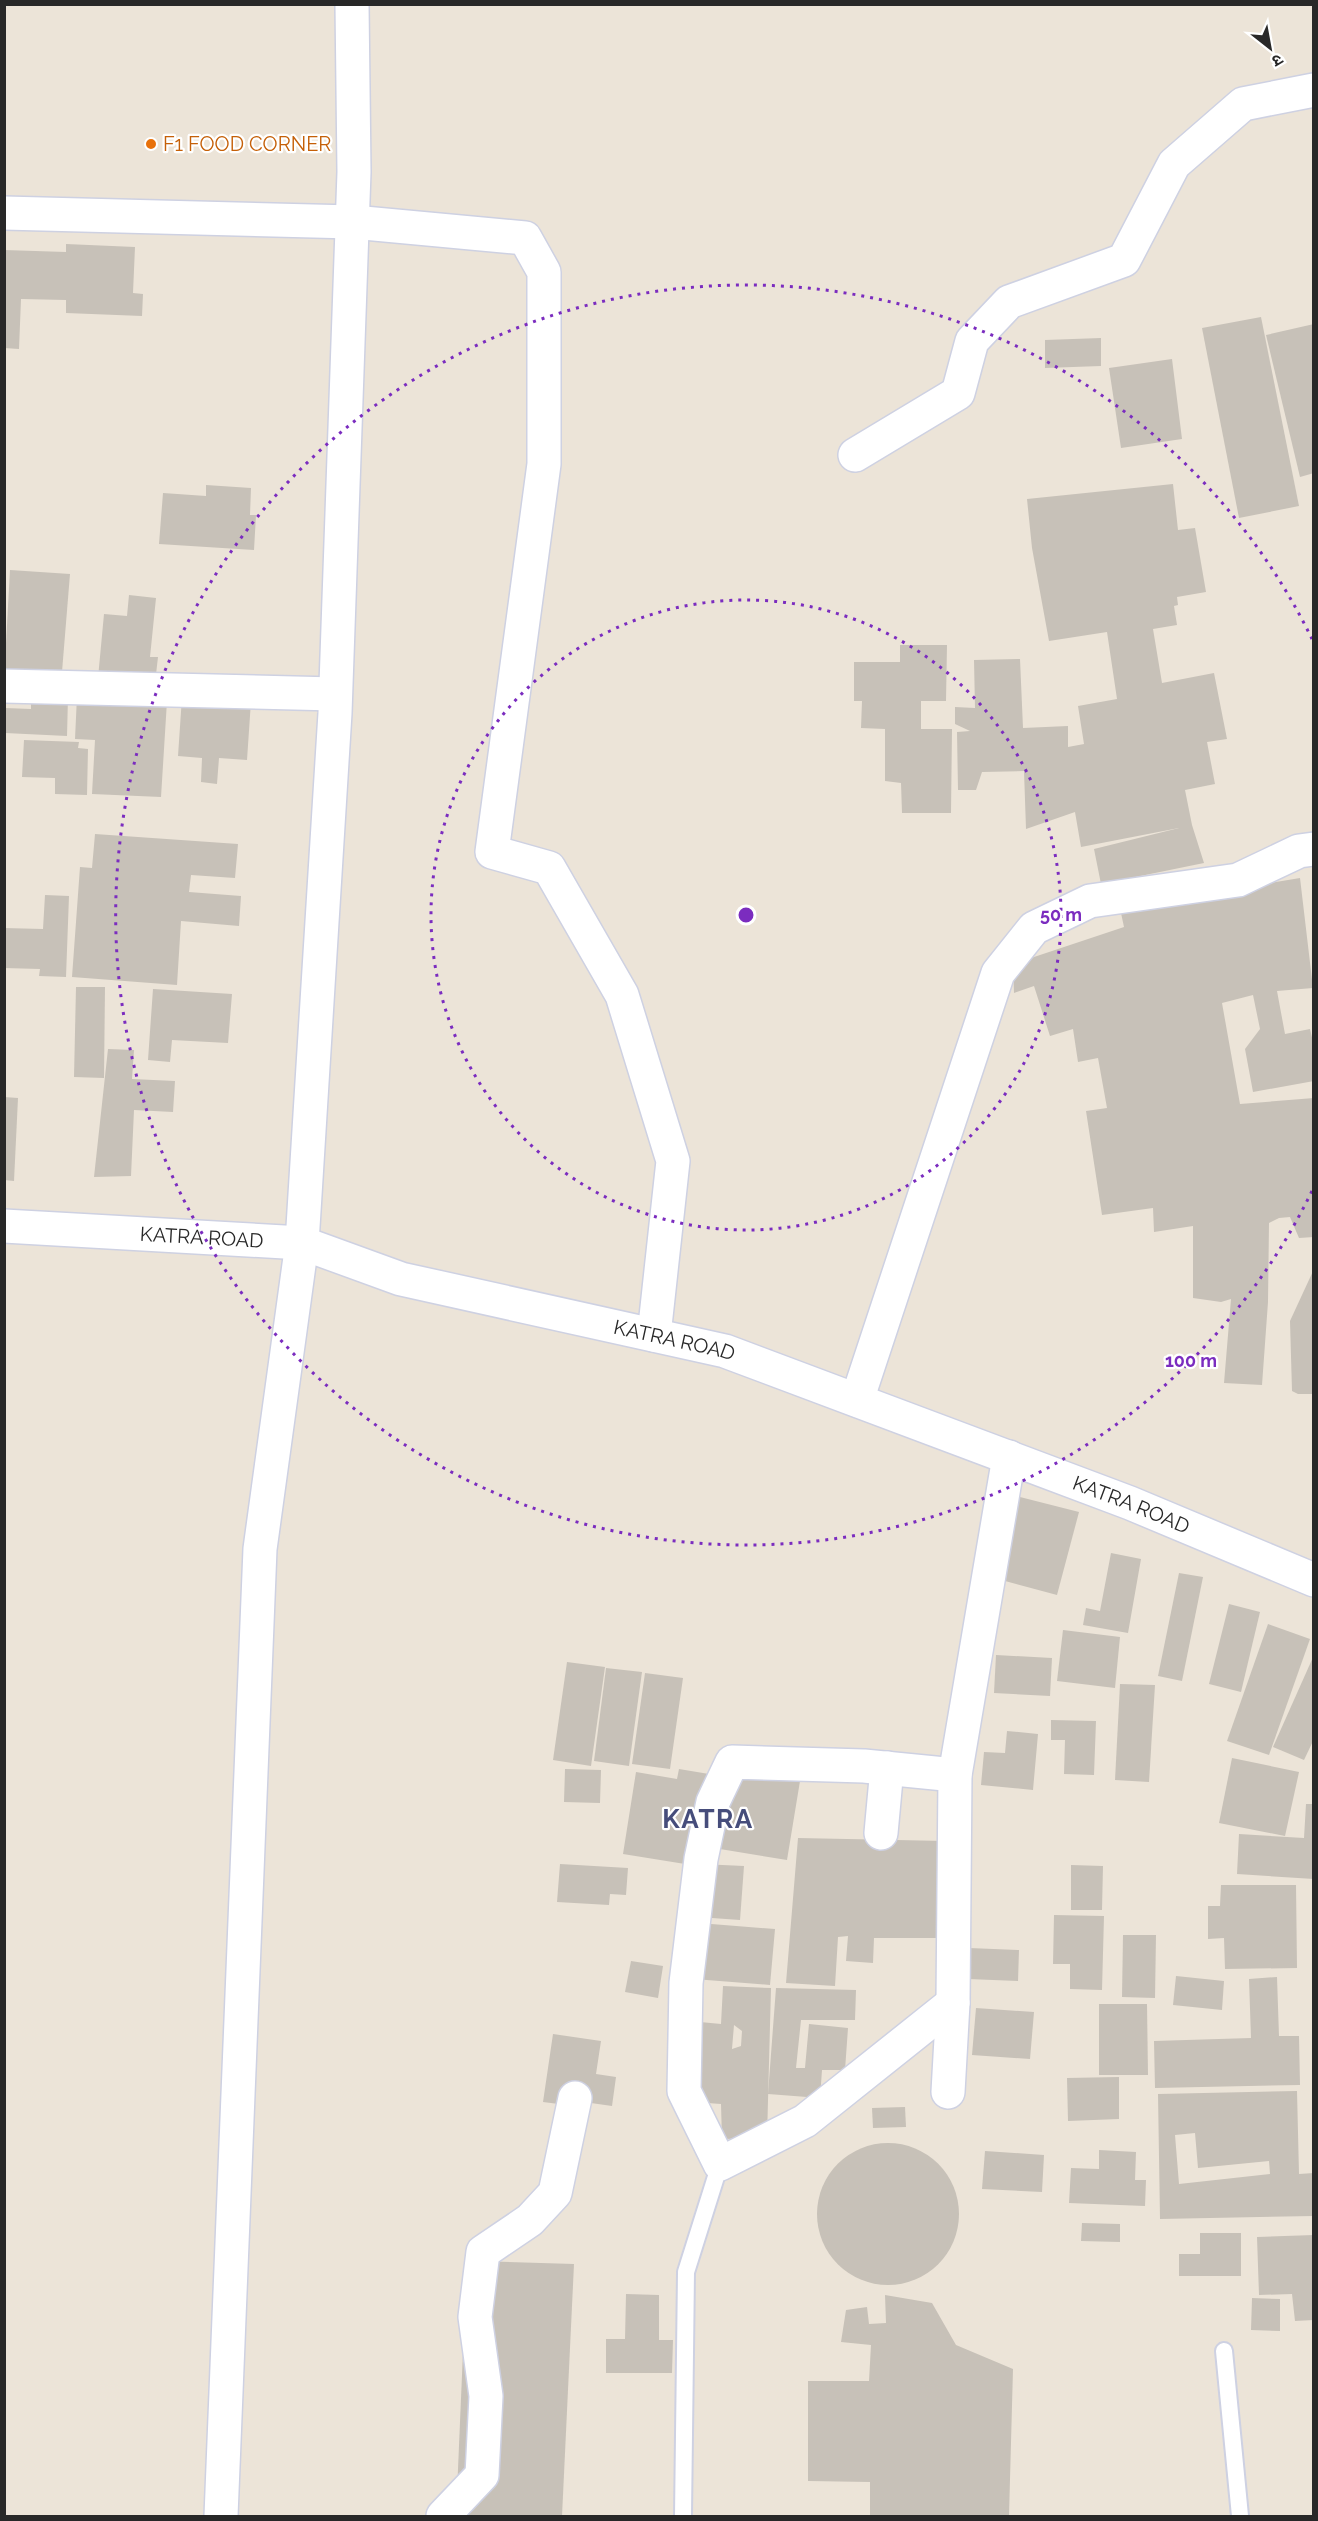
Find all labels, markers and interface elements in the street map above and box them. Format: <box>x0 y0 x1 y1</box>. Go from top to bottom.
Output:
north arrow <box>1240 18 1300 78</box>
text: उ <box>1268 50 1286 71</box>
place label: F1 FOOD CORNER <box>163 132 331 156</box>
marker: F1 FOOD CORNER <box>144 137 158 151</box>
text: 50 m <box>1040 904 1082 925</box>
centre of rings <box>736 905 756 925</box>
street label: KATRA ROAD <box>139 1222 264 1253</box>
street label: KATRA ROAD <box>612 1315 739 1366</box>
text: 100 m <box>1165 1350 1217 1371</box>
street label: KATRA ROAD <box>1069 1471 1193 1539</box>
district label: KATRA <box>662 1804 754 1834</box>

